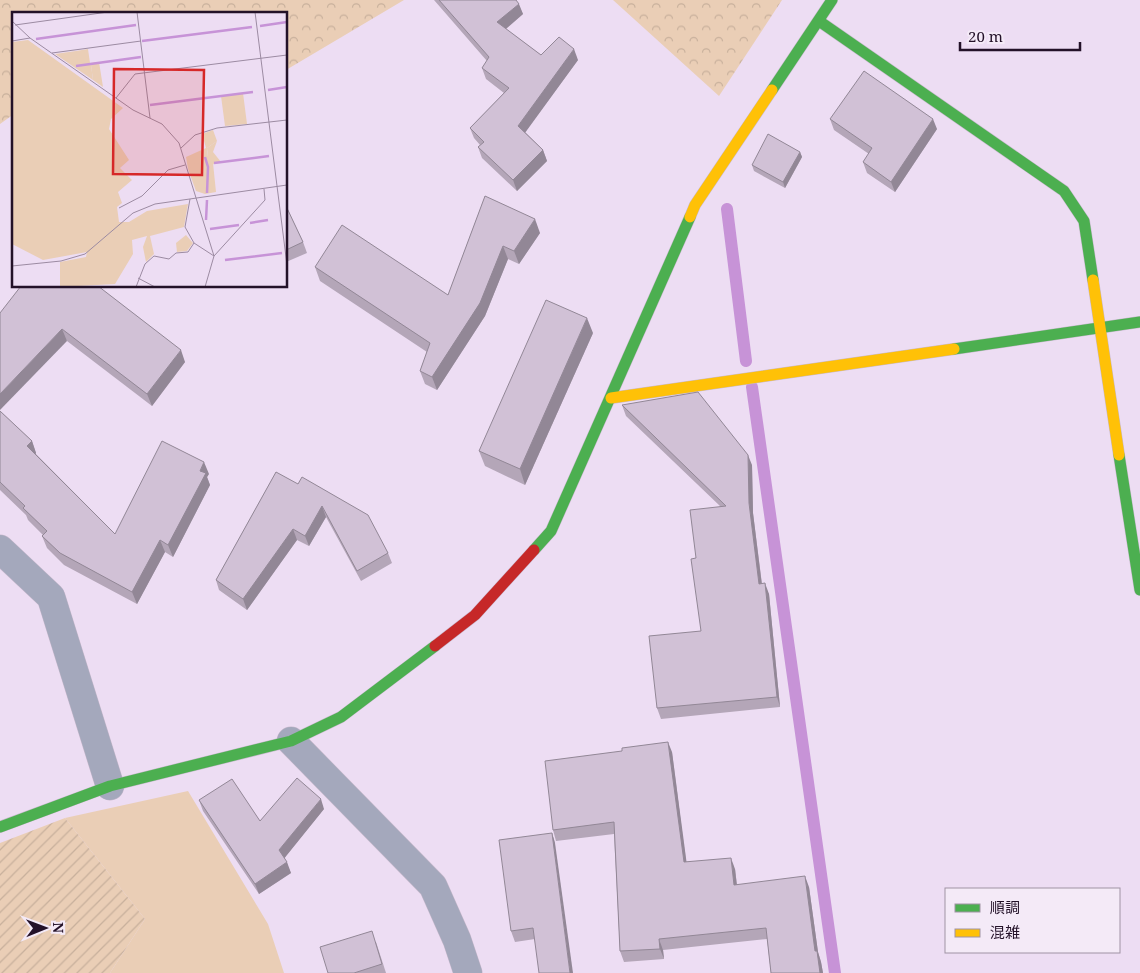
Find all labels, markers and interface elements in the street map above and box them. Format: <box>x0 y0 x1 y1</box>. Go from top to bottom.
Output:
inset map <box>12 12 288 288</box>
scale bar <box>960 20 1080 52</box>
text: 20 m <box>968 26 1003 46</box>
legend <box>945 888 1120 953</box>
text: 順調 <box>990 897 1020 917</box>
north arrow <box>20 903 70 953</box>
text: N <box>49 922 68 933</box>
text: 混雑 <box>990 922 1020 942</box>

